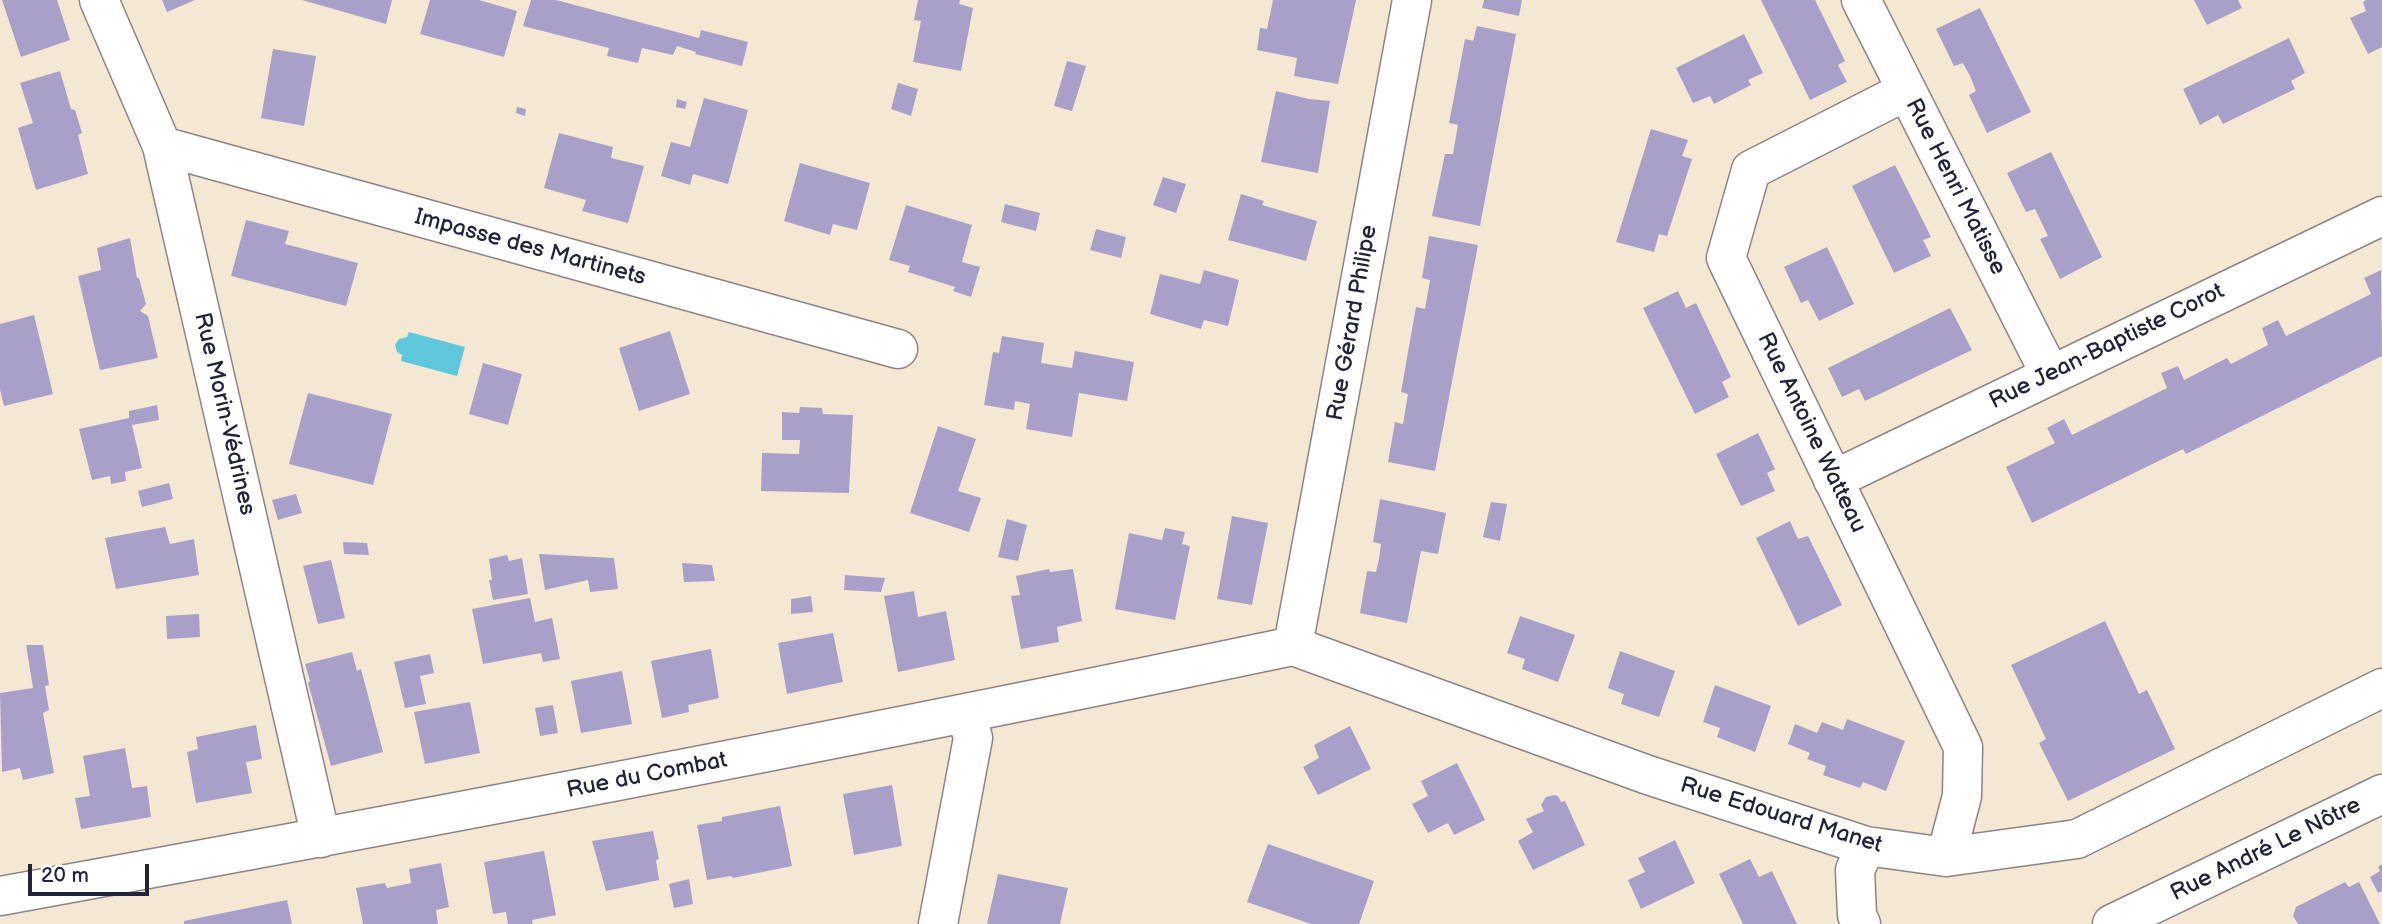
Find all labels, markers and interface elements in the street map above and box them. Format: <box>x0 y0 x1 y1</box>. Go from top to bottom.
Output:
street label: Rue Henri Matisse <box>1899 94 2011 280</box>
street label: Impasse des Martinets <box>411 204 649 292</box>
street label: Rue Gérard Philipe <box>1322 223 1384 423</box>
street label: Rue Jean-Baptiste Corot <box>1985 278 2229 416</box>
street label: Rue Morin-Védrines <box>187 310 261 518</box>
street label: Rue Antoine Watteau <box>1751 328 1871 538</box>
street label: Rue du Combat <box>564 747 730 805</box>
street label: Rue Edouard Manet <box>1677 772 1885 860</box>
street label: Rue André Le Nôtre <box>2166 792 2366 908</box>
scale bar <box>32 850 152 894</box>
text: 20 m <box>41 863 89 888</box>

